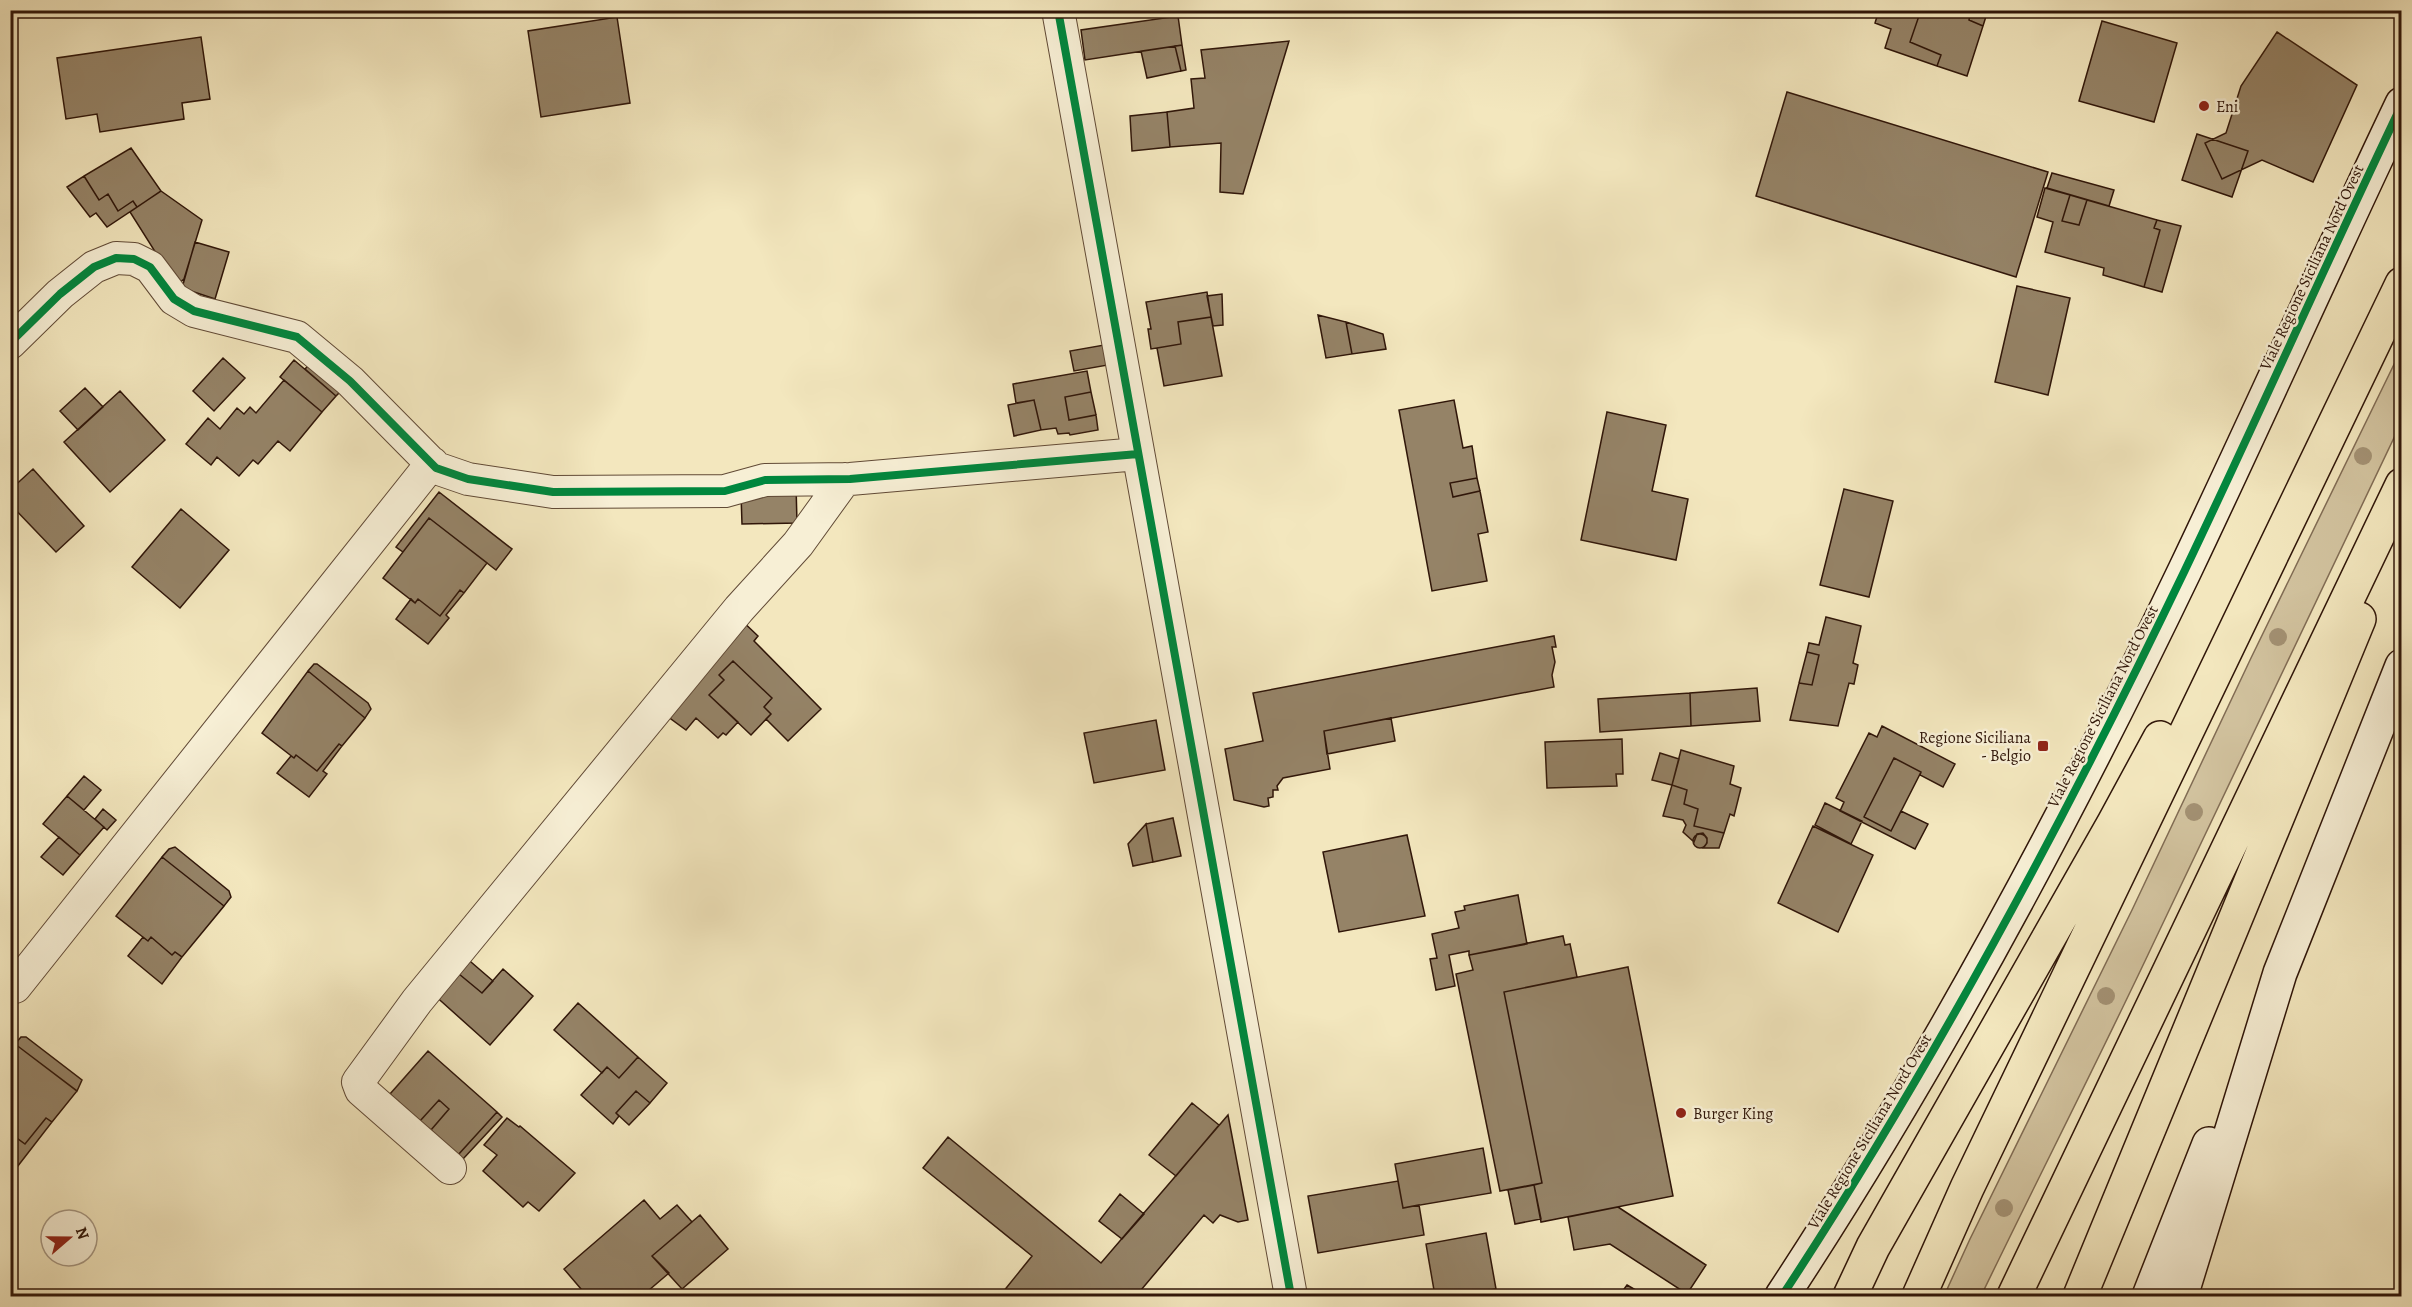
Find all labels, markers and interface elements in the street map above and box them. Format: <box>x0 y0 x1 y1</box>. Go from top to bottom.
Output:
place label: Eni <box>2216 96 2238 118</box>
marker: Eni <box>2197 99 2211 113</box>
street label: Viale Regione Siciliana Nord Ovest <box>2254 161 2369 375</box>
street label: Viale Regione Siciliana Nord Ovest <box>2042 601 2164 812</box>
place label: Regione Siciliana - Belgio <box>1919 727 2032 767</box>
marker: Regione Siciliana - Belgio <box>2036 739 2050 753</box>
street label: Viale Regione Siciliana Nord Ovest <box>1802 1030 1937 1234</box>
place label: Burger King <box>1693 1103 1773 1125</box>
marker: Burger King <box>1674 1106 1688 1120</box>
north arrow <box>39 1208 99 1268</box>
text: N <box>70 1224 95 1243</box>

